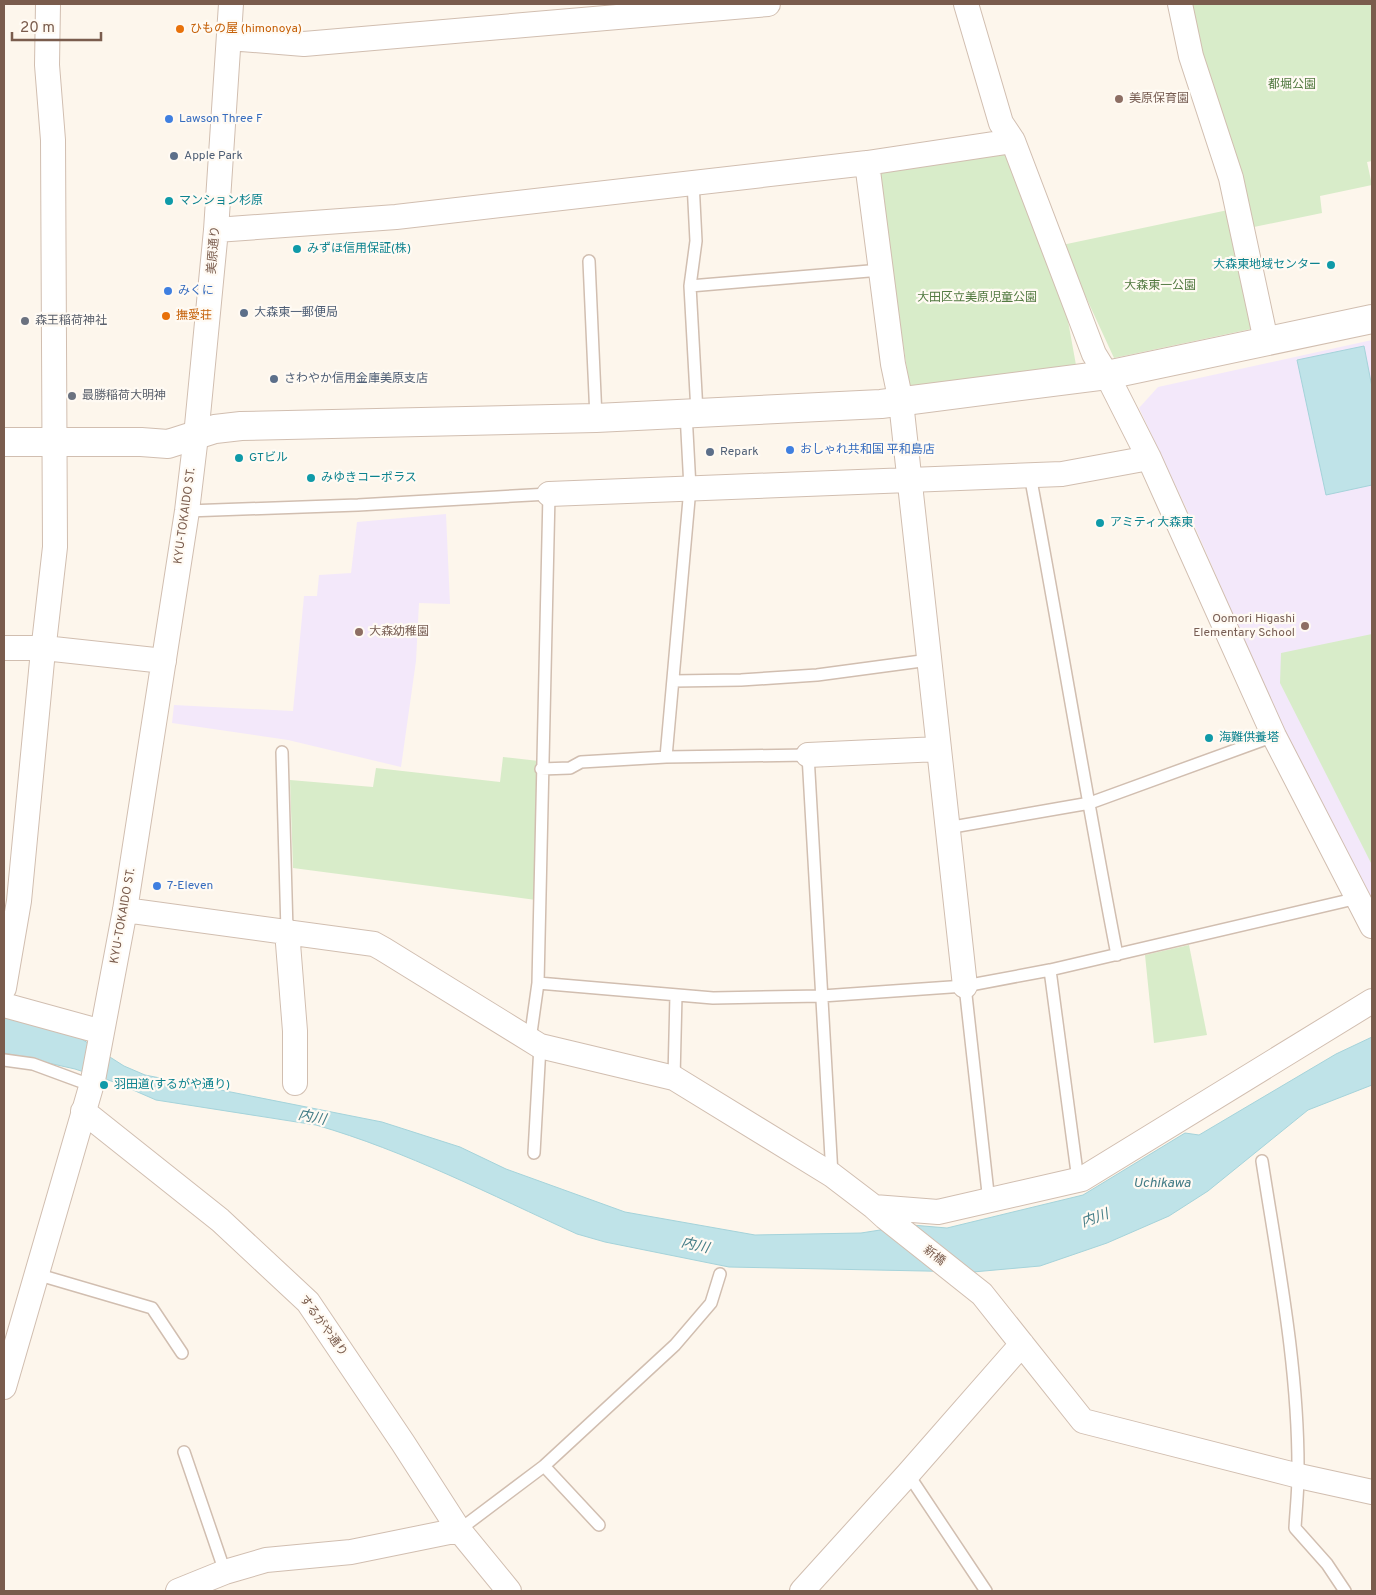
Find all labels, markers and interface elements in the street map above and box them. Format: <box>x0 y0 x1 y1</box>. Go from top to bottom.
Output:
scale bar <box>12 10 101 42</box>
text: 20 m <box>20 19 55 38</box>
place label: ひもの屋 (himonoya) <box>190 21 302 37</box>
marker: ひもの屋 (himonoya) <box>174 23 186 35</box>
park label: 都堀公園 <box>1268 77 1316 93</box>
place label: 美原保育園 <box>1129 91 1189 107</box>
marker: 美原保育園 <box>1113 93 1125 105</box>
place label: Lawson Three F <box>179 111 263 127</box>
marker: Lawson Three F <box>163 113 175 125</box>
place label: Apple Park <box>184 148 243 164</box>
marker: Apple Park <box>168 150 180 162</box>
place label: マンション杉原 <box>179 193 263 209</box>
marker: マンション杉原 <box>163 195 175 207</box>
street label: 美原通り <box>204 225 224 275</box>
place label: みずほ信用保証(株) <box>307 241 411 257</box>
marker: みずほ信用保証(株) <box>291 243 303 255</box>
place label: 大森東地域センター <box>1213 257 1321 273</box>
marker: 大森東地域センター <box>1325 259 1337 271</box>
park label: 大森東一公園 <box>1124 278 1196 294</box>
place label: みくに <box>178 283 214 299</box>
marker: みくに <box>162 285 174 297</box>
park label: 大田区立美原児童公園 <box>917 290 1037 306</box>
place label: 大森東一郵便局 <box>254 305 338 321</box>
marker: 大森東一郵便局 <box>238 307 250 319</box>
place label: 撫愛荘 <box>176 308 212 324</box>
marker: 撫愛荘 <box>160 310 172 322</box>
place label: 森王稲荷神社 <box>35 313 107 329</box>
marker: 森王稲荷神社 <box>19 315 31 327</box>
place label: さわやか信用金庫美原支店 <box>284 371 428 387</box>
marker: さわやか信用金庫美原支店 <box>268 373 280 385</box>
place label: 最勝稲荷大明神 <box>82 388 166 404</box>
marker: 最勝稲荷大明神 <box>66 390 78 402</box>
place label: おしゃれ共和国 平和島店 <box>800 442 935 458</box>
place label: Repark <box>720 444 759 460</box>
marker: おしゃれ共和国 平和島店 <box>784 444 796 456</box>
marker: Repark <box>704 446 716 458</box>
place label: GTビル <box>249 450 288 466</box>
marker: GTビル <box>233 452 245 464</box>
street label: KYU-TOKAIDO ST. <box>170 467 200 565</box>
place label: みゆきコーポラス <box>321 470 417 486</box>
marker: みゆきコーポラス <box>305 472 317 484</box>
place label: アミティ大森東 <box>1110 515 1193 531</box>
marker: アミティ大森東 <box>1094 517 1106 529</box>
place label: Oomori Higashi Elementary School <box>1193 611 1295 641</box>
marker: Oomori Higashi Elementary School <box>1299 620 1311 632</box>
place label: 大森幼稚園 <box>369 624 429 640</box>
marker: 大森幼稚園 <box>353 626 365 638</box>
place label: 海難供養塔 <box>1219 730 1279 746</box>
marker: 海難供養塔 <box>1203 732 1215 744</box>
street label: KYU-TOKAIDO ST. <box>107 867 139 965</box>
place label: 7-Eleven <box>167 878 213 894</box>
marker: 7-Eleven <box>151 880 163 892</box>
place label: 羽田道(するがや通り) <box>114 1077 230 1093</box>
marker: 羽田道(するがや通り) <box>98 1079 110 1091</box>
water label: 内川 <box>297 1107 329 1129</box>
water label: Uchikawa <box>1133 1175 1191 1192</box>
water label: 内川 <box>1079 1206 1113 1232</box>
water label: 内川 <box>679 1235 713 1258</box>
street label: 新橋 <box>920 1242 948 1270</box>
street label: するがや通り <box>295 1292 351 1360</box>

